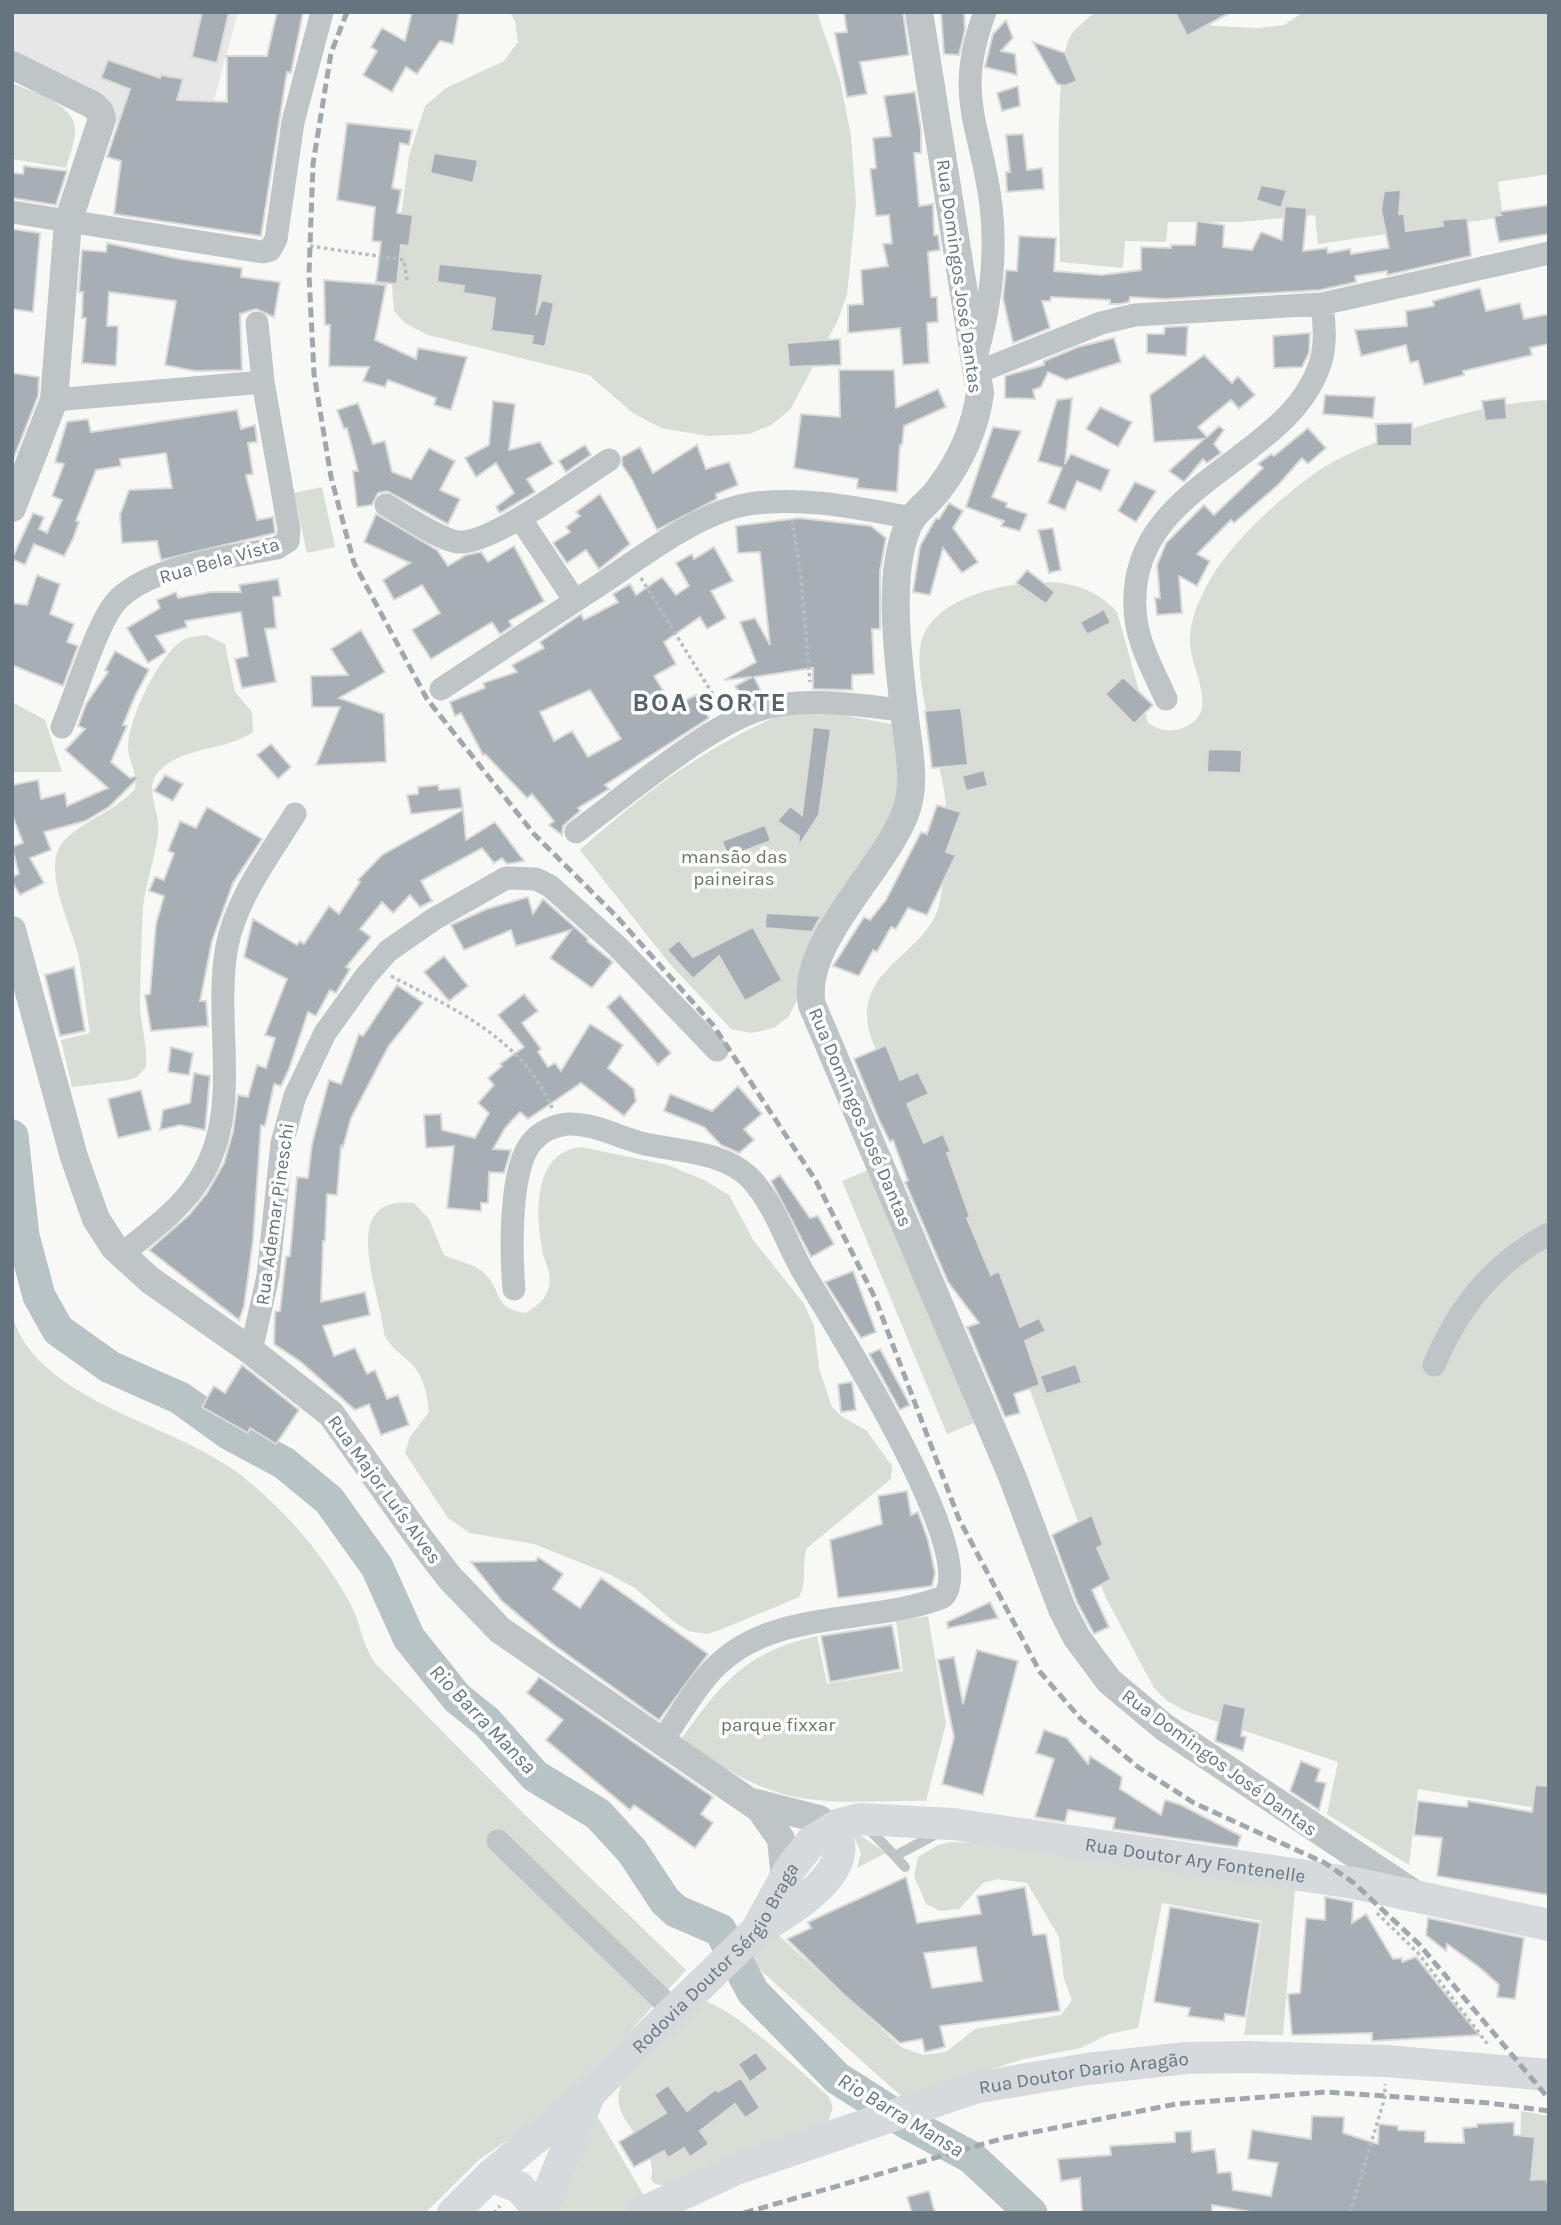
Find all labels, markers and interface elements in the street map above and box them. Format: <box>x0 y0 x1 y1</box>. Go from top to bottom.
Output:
street label: Rua Domingos José Dantas <box>932 158 986 394</box>
street label: Rua Bela Vista <box>157 533 282 589</box>
district label: BOA SORTE <box>632 687 788 718</box>
park label: mansão das paineiras <box>681 846 787 890</box>
street label: Rua Domingos José Dantas <box>804 1005 916 1230</box>
street label: Rua Ademar Pineschi <box>251 1122 299 1307</box>
street label: Rua Major Luís Alves <box>323 1411 446 1568</box>
water label: Rio Barra Mansa <box>425 1659 541 1779</box>
street label: Rua Domingos José Dantas <box>1118 1685 1321 1841</box>
park label: parque fixxar <box>721 1714 835 1736</box>
street label: Rua Doutor Ary Fontenelle <box>1083 1834 1307 1888</box>
street label: Rodovia Doutor Sérgio Braga <box>628 1858 803 2058</box>
street label: Rua Doutor Dario Aragão <box>977 2048 1190 2099</box>
water label: Rio Barra Mansa <box>834 2068 968 2162</box>

